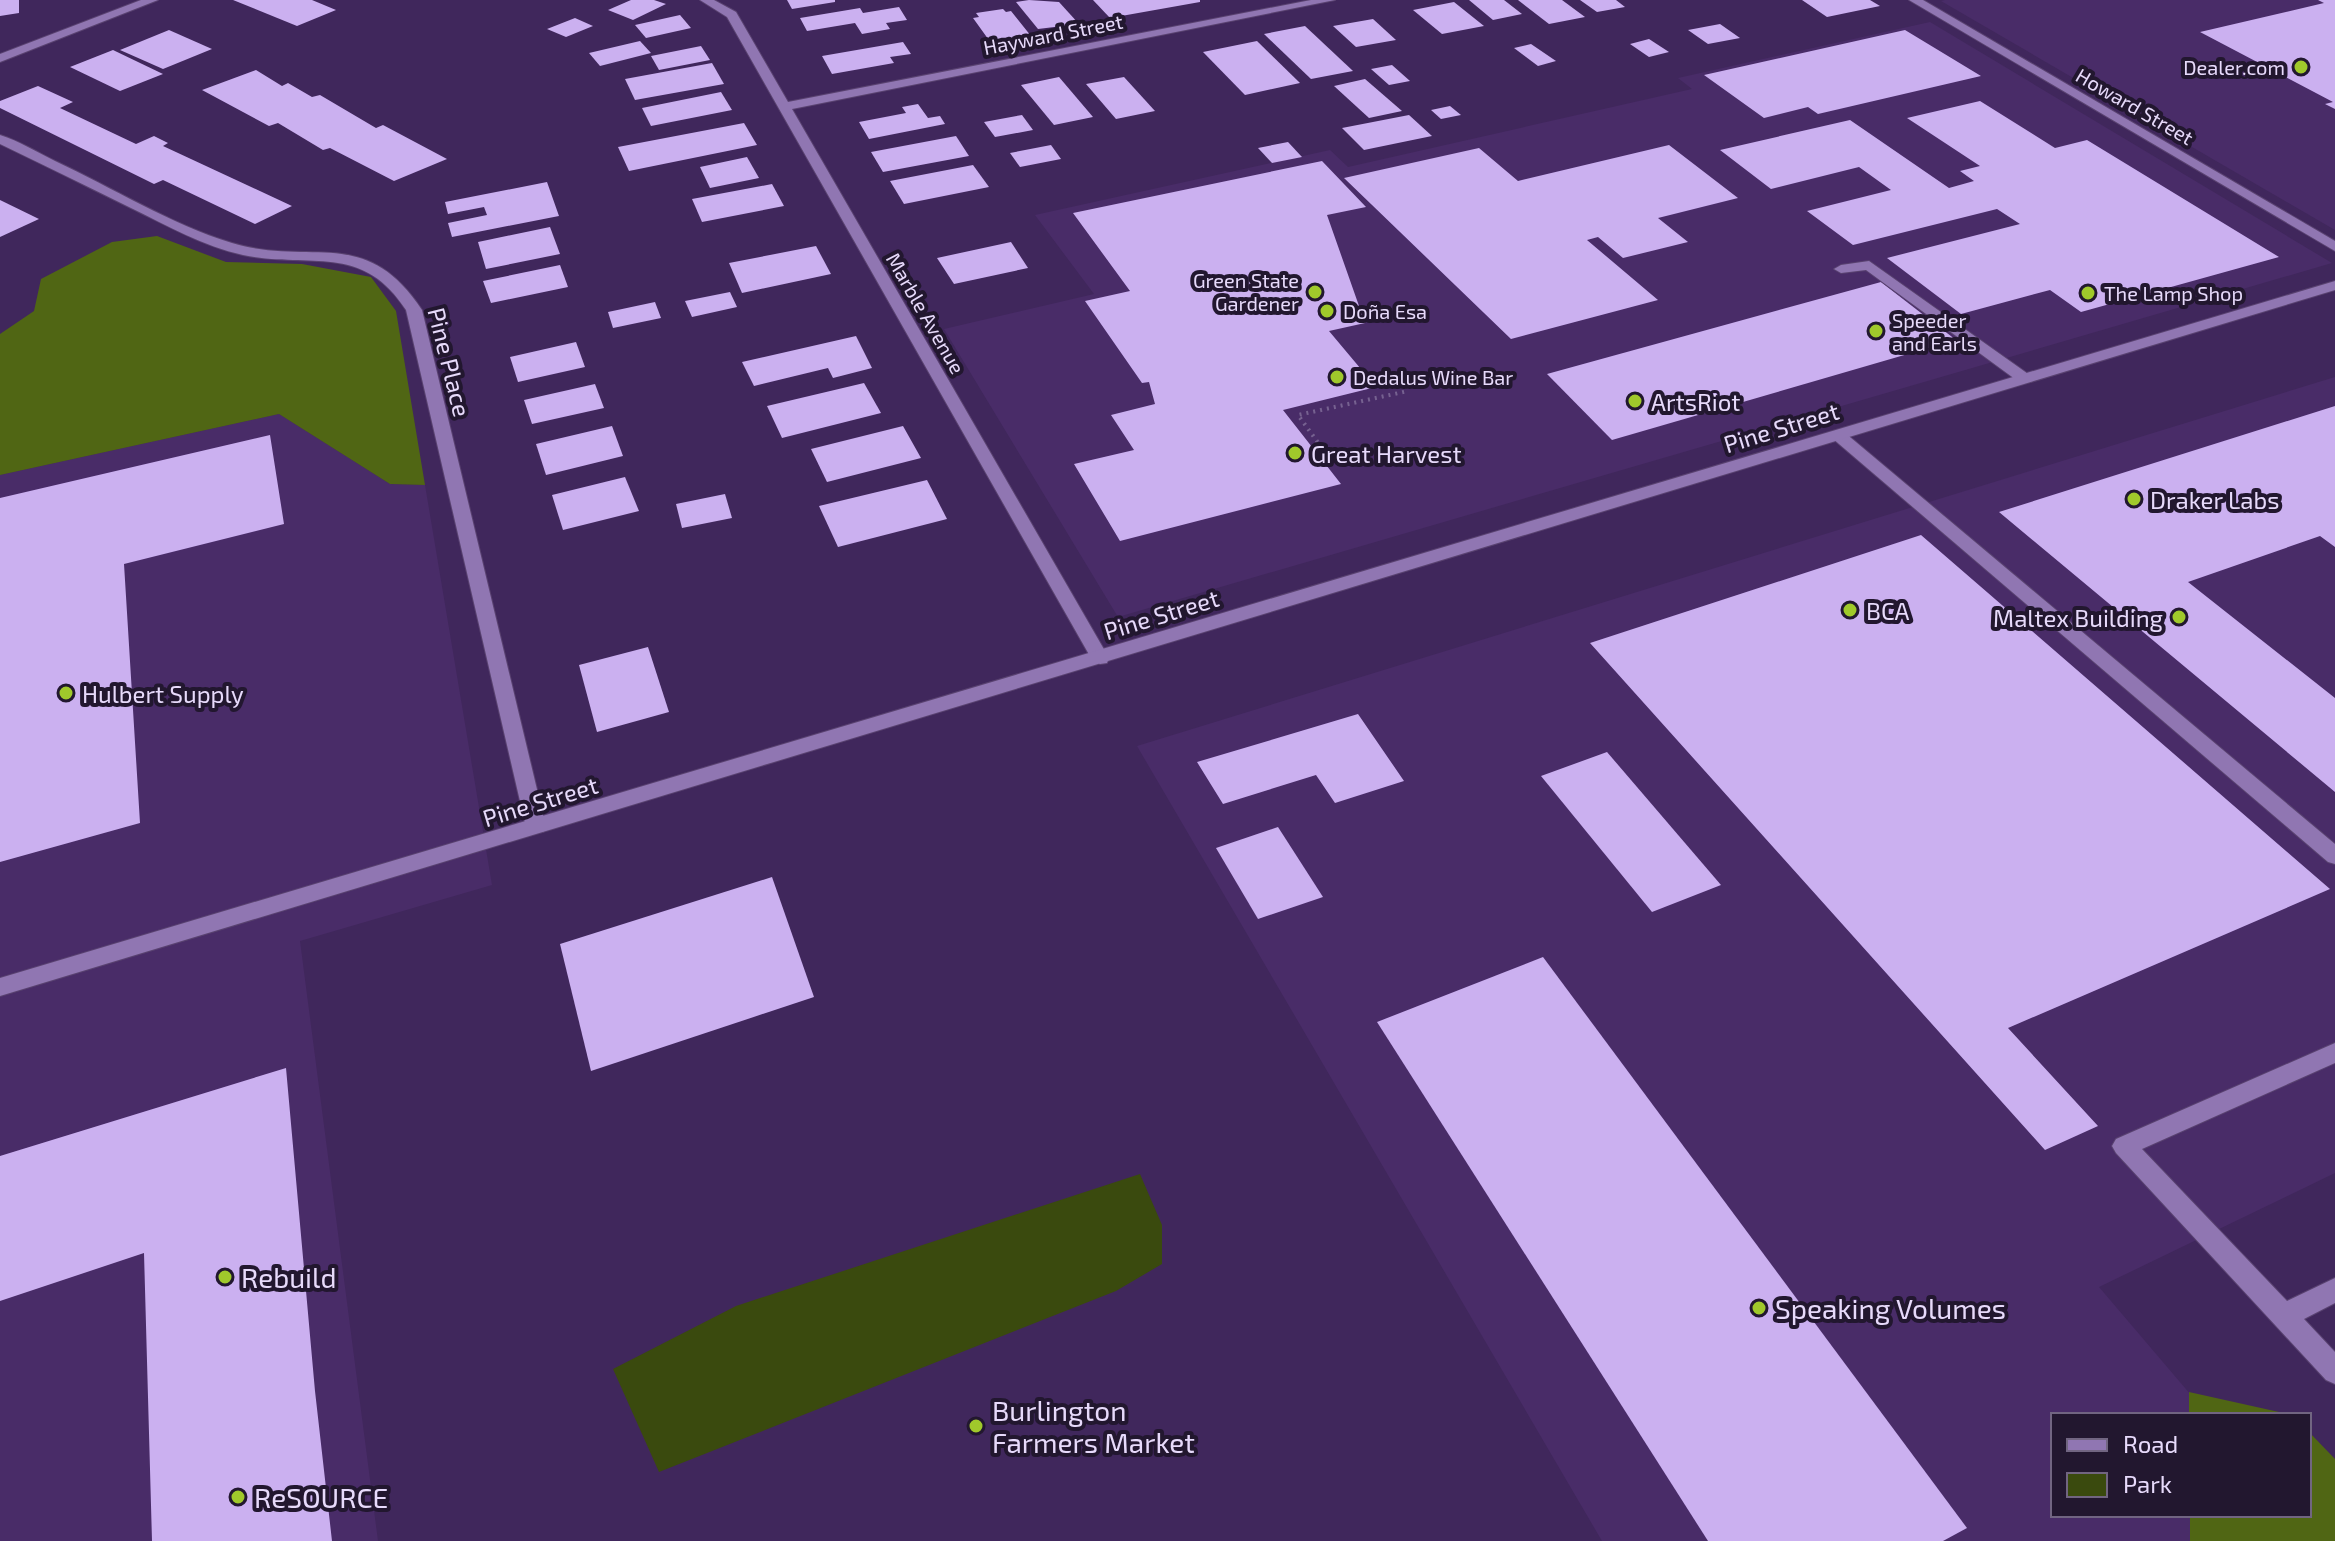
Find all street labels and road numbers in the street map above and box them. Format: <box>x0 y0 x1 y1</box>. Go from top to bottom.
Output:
street label: Hayward Street <box>981 9 1125 59</box>
street label: Howard Street <box>2072 63 2198 149</box>
street label: Marble Avenue <box>882 248 970 378</box>
street label: Pine Place <box>422 305 478 419</box>
street label: Pine Street <box>1720 396 1842 458</box>
street label: Pine Street <box>1100 583 1222 645</box>
street label: Pine Street <box>479 770 601 832</box>

